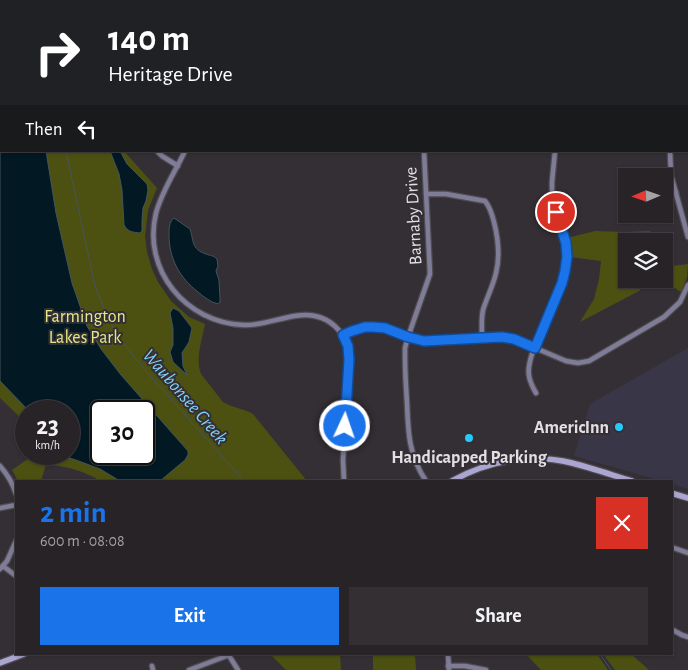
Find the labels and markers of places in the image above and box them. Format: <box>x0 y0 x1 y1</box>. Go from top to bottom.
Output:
pin <box>535 191 577 233</box>
place label: AmericInn <box>534 419 609 437</box>
marker: AmericInn <box>613 421 625 433</box>
marker: Handicapped Parking <box>463 432 475 444</box>
place label: Handicapped Parking <box>391 449 548 467</box>

